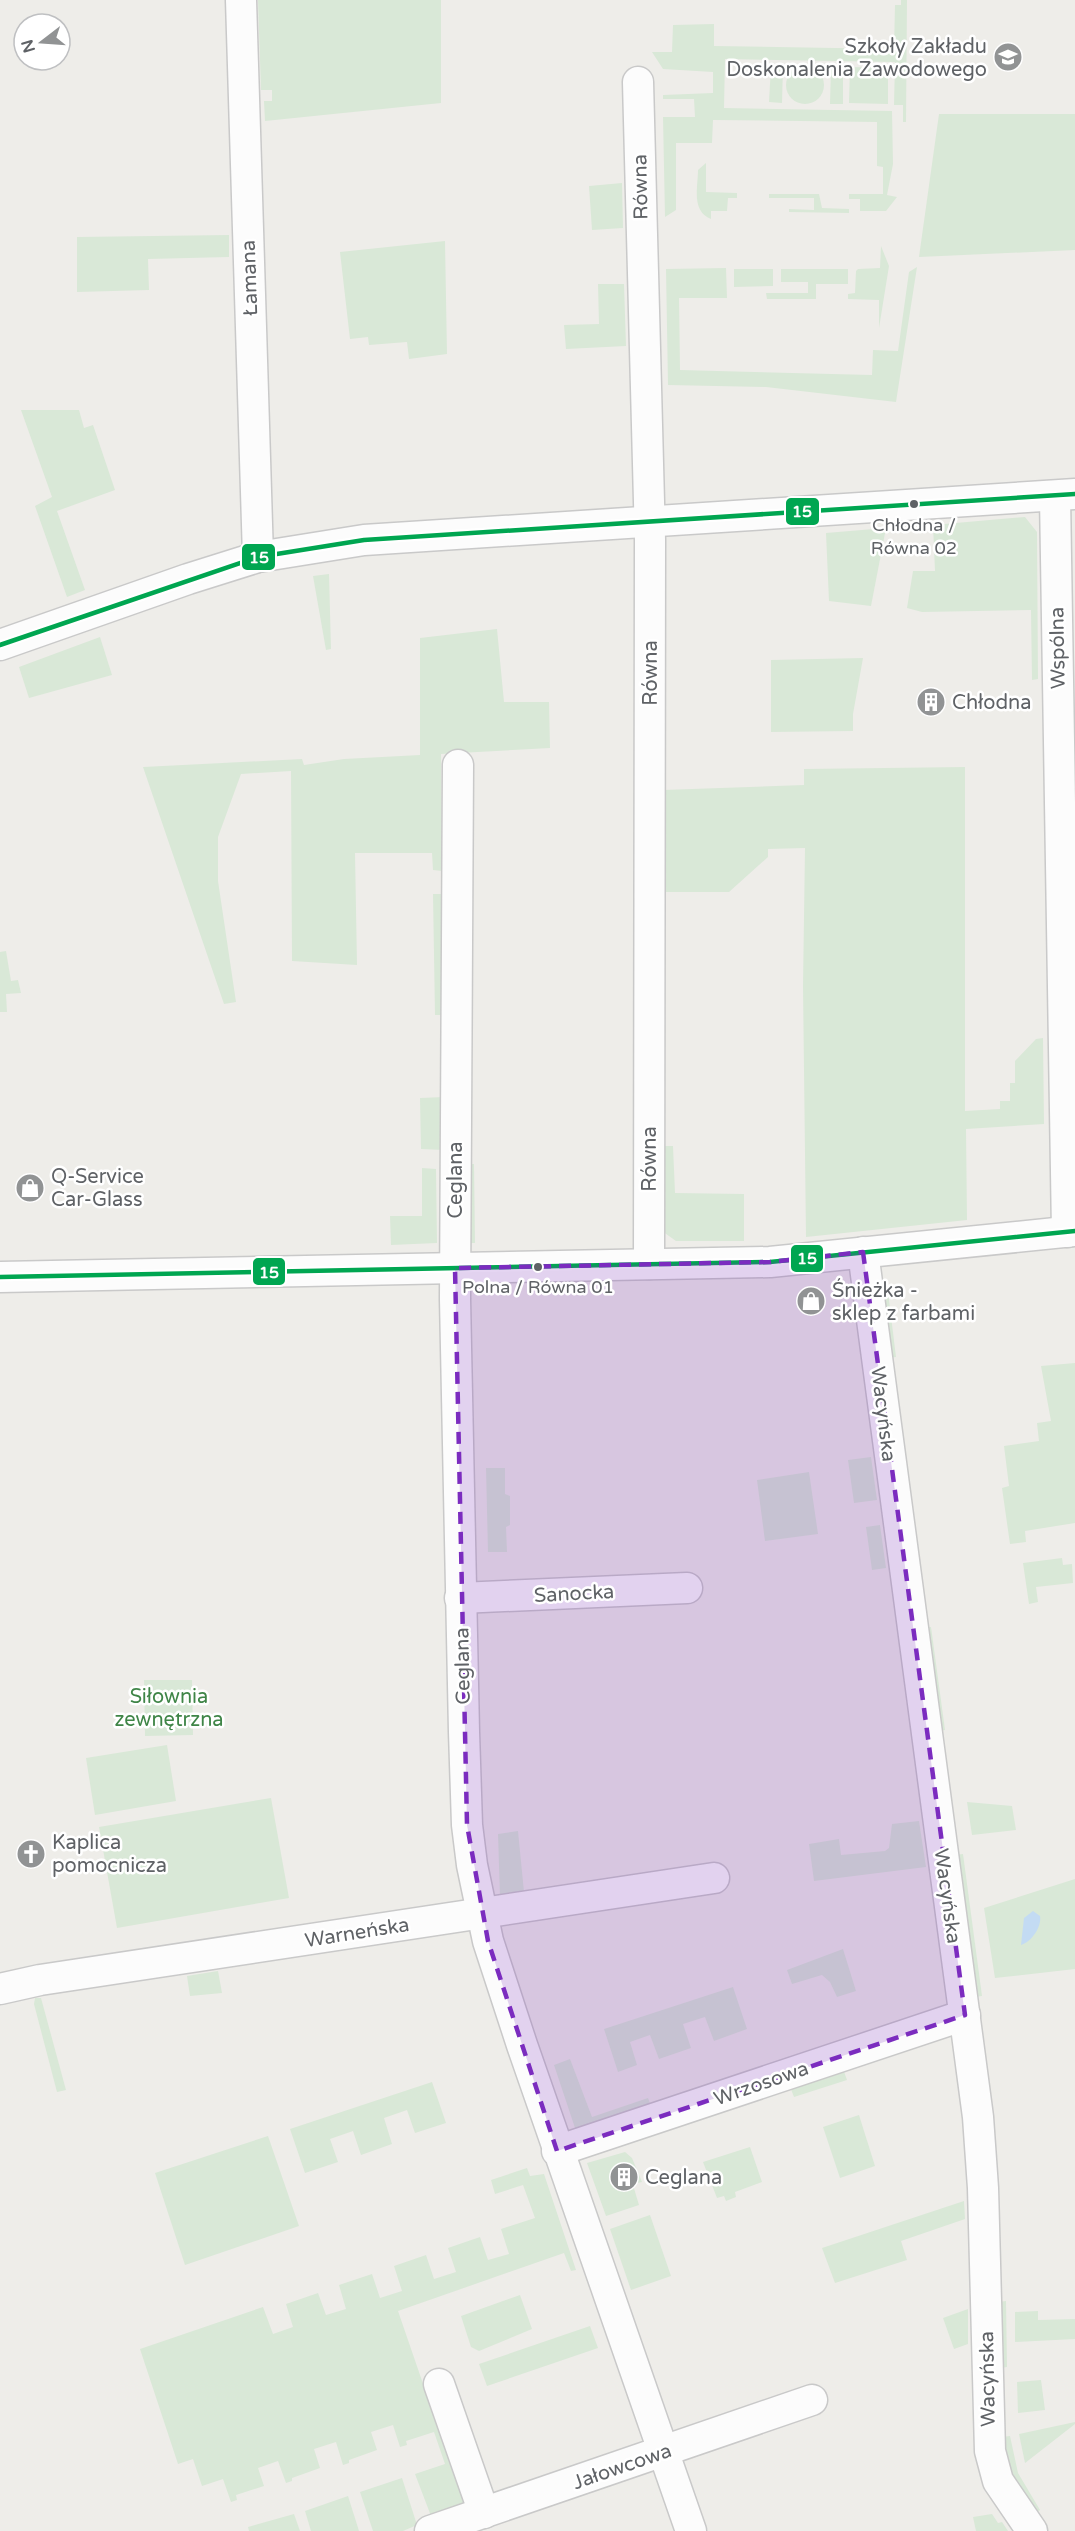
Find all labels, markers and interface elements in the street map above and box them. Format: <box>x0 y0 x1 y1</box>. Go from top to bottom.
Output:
north arrow <box>12 12 72 72</box>
place label: Szkoły Zakładu Doskonalenia Zawodowego <box>726 35 987 82</box>
text: N <box>17 37 40 55</box>
school or university icon: Szkoły Zakładu Doskonalenia Zawodowego <box>992 41 1024 73</box>
street label: Równa <box>628 154 654 220</box>
street label: Łamana <box>237 240 263 316</box>
line badge: 15 <box>785 497 820 526</box>
marker: Chłodna / Równa 02 <box>908 498 920 510</box>
text: 15 <box>792 502 812 522</box>
place label: Chłodna / Równa 02 <box>871 514 957 559</box>
line badge: 15 <box>241 543 276 571</box>
text: 15 <box>249 548 269 568</box>
street label: Wspólna <box>1045 607 1071 689</box>
street label: Równa <box>639 640 663 706</box>
building icon: Chłodna <box>915 686 947 718</box>
place label: Chłodna <box>952 691 1031 715</box>
street label: Równa <box>638 1126 662 1192</box>
street label: Ceglana <box>444 1141 468 1219</box>
place label: Q-Service Car-Glass <box>51 1165 144 1212</box>
shop icon: Q-Service Car-Glass <box>14 1172 46 1204</box>
line badge: 15 <box>790 1244 824 1273</box>
text: 15 <box>797 1249 817 1269</box>
line badge: 15 <box>252 1257 286 1286</box>
marker: Polna / Równa 01 <box>532 1261 544 1273</box>
text: 15 <box>259 1263 279 1283</box>
place label: Polna / Równa 01 <box>462 1276 614 1298</box>
place label: Śnieżka - sklep z farbami <box>832 1278 975 1326</box>
shop icon: Śnieżka - sklep z farbami <box>795 1285 827 1317</box>
street label: Wacyńska <box>865 1365 901 1463</box>
street label: Sanocka <box>533 1580 615 1608</box>
street label: Ceglana <box>450 1627 476 1705</box>
park label: Siłownia zewnętrzna <box>114 1685 224 1732</box>
place label: Kaplica pomocnicza <box>52 1831 167 1878</box>
church icon: Kaplica pomocnicza <box>15 1838 47 1870</box>
street label: Wacyńska <box>928 1847 966 1945</box>
street label: Warneńska <box>303 1913 411 1953</box>
street label: Wrzosowa <box>711 2057 812 2111</box>
building icon: Ceglana <box>608 2161 640 2193</box>
place label: Ceglana <box>645 2166 722 2190</box>
street label: Wacyńska <box>975 2331 1001 2427</box>
street label: Jałowcowa <box>570 2439 675 2495</box>

